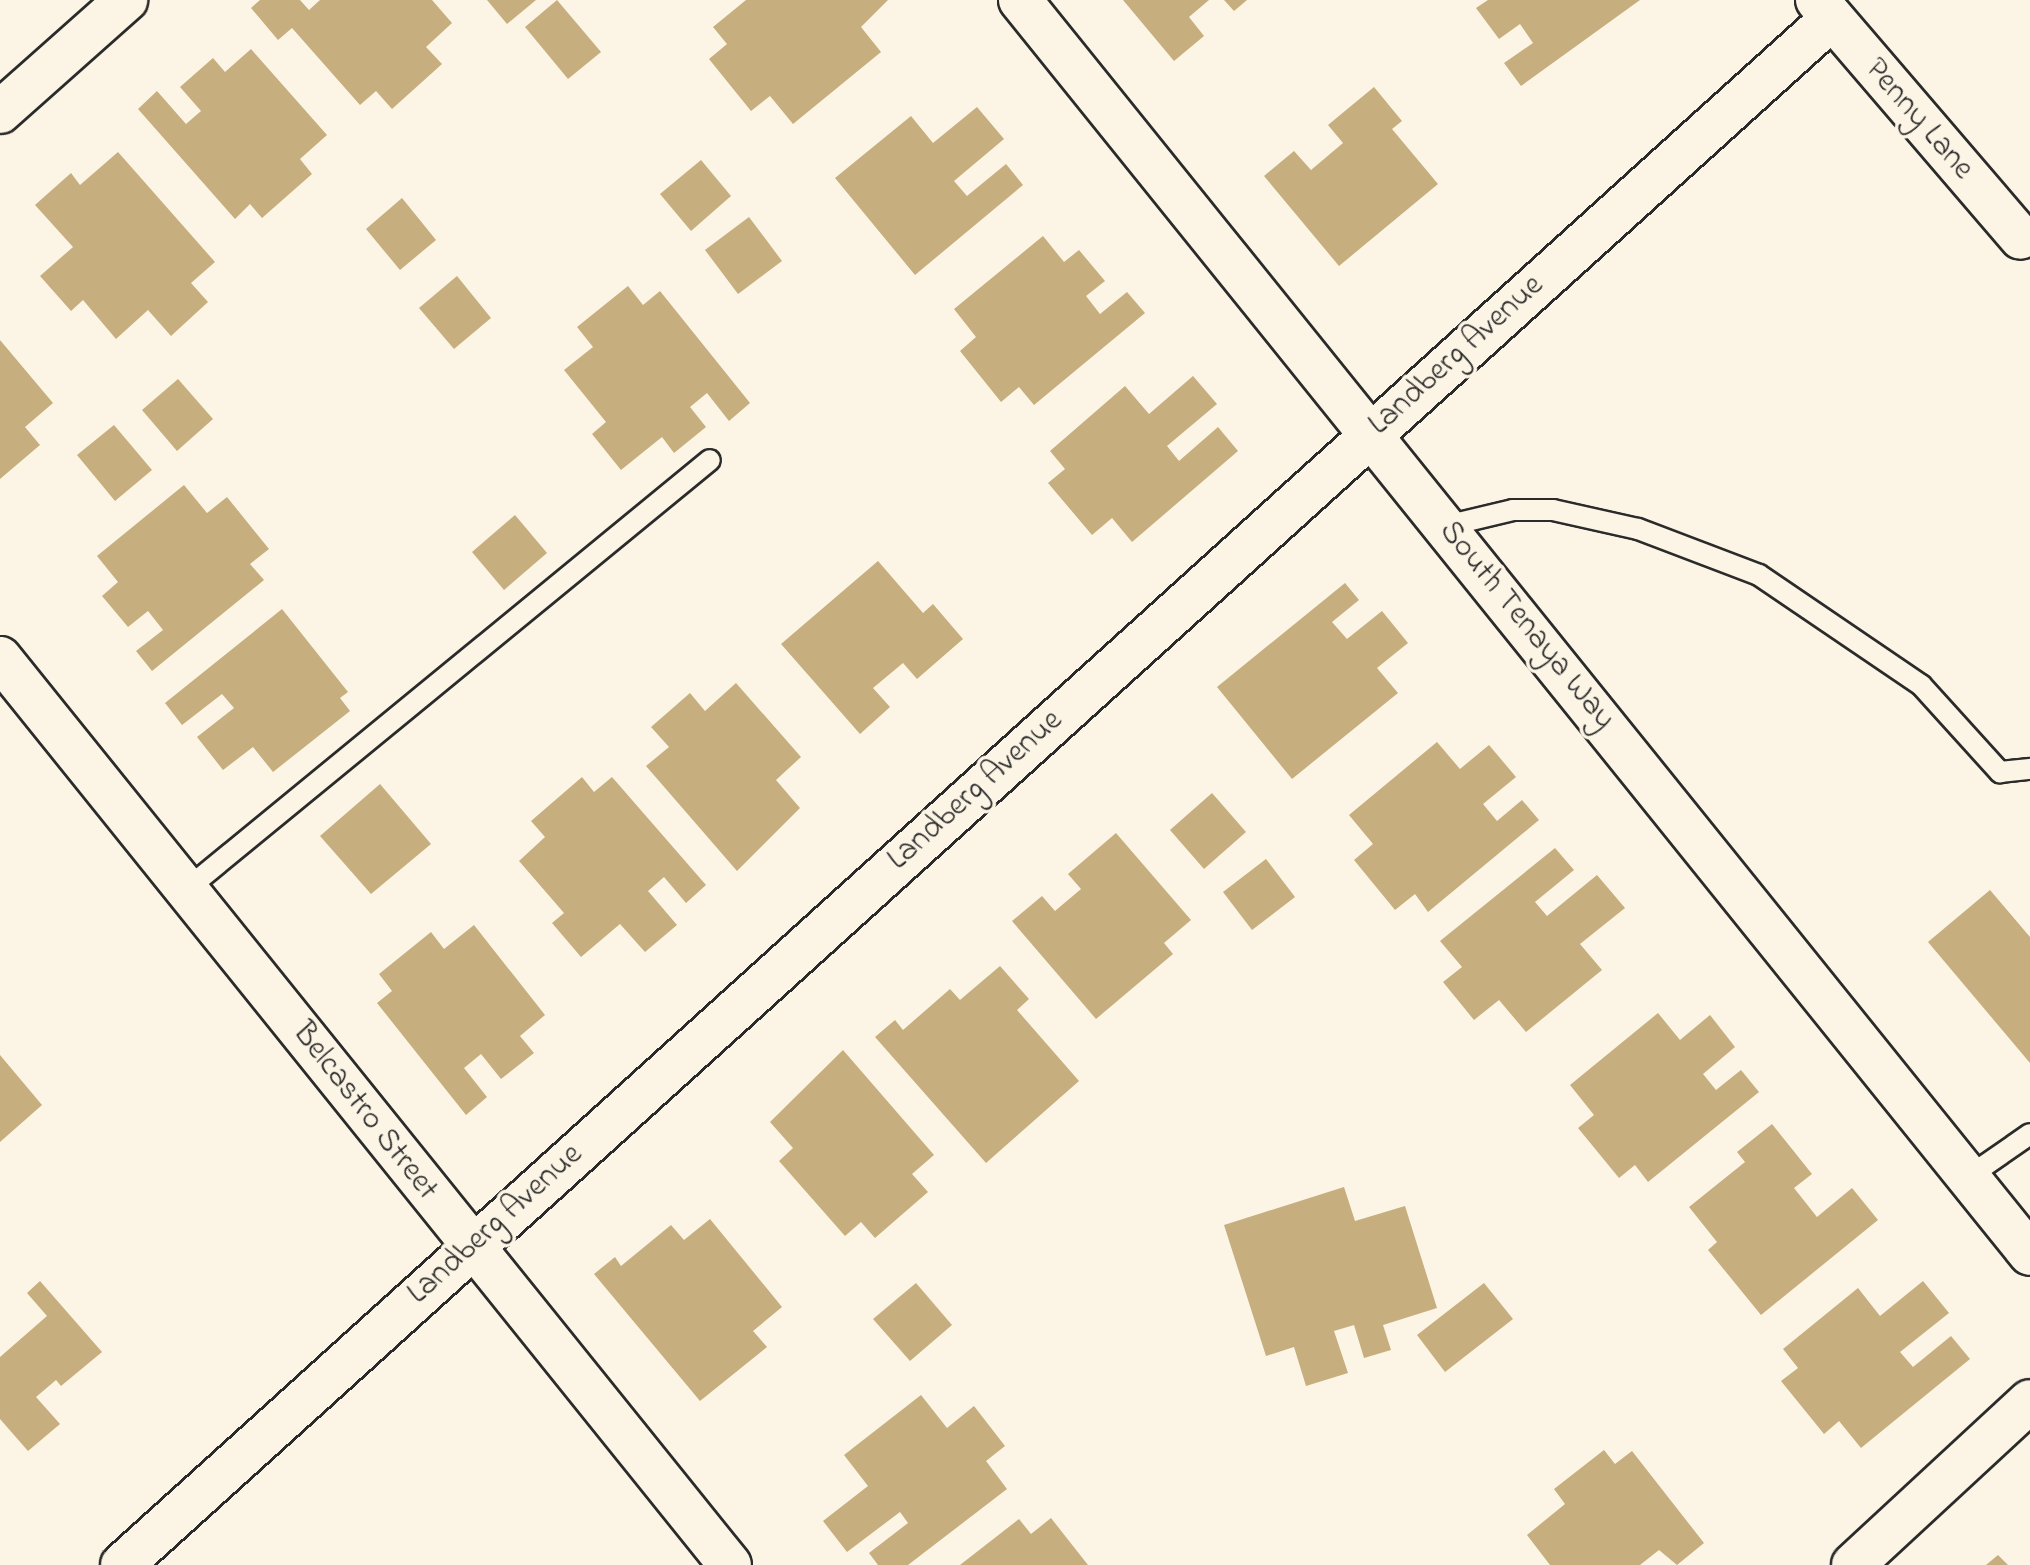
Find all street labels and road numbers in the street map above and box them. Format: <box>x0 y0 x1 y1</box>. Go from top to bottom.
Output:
street label: Penny Lane <box>1855 52 1981 188</box>
street label: Landberg Avenue <box>1362 267 1552 445</box>
street label: South Tenaya Way <box>1430 514 1622 738</box>
street label: Landberg Avenue <box>881 702 1071 880</box>
street label: Belcastro Street <box>283 1015 445 1209</box>
street label: Landberg Avenue <box>401 1136 591 1314</box>

